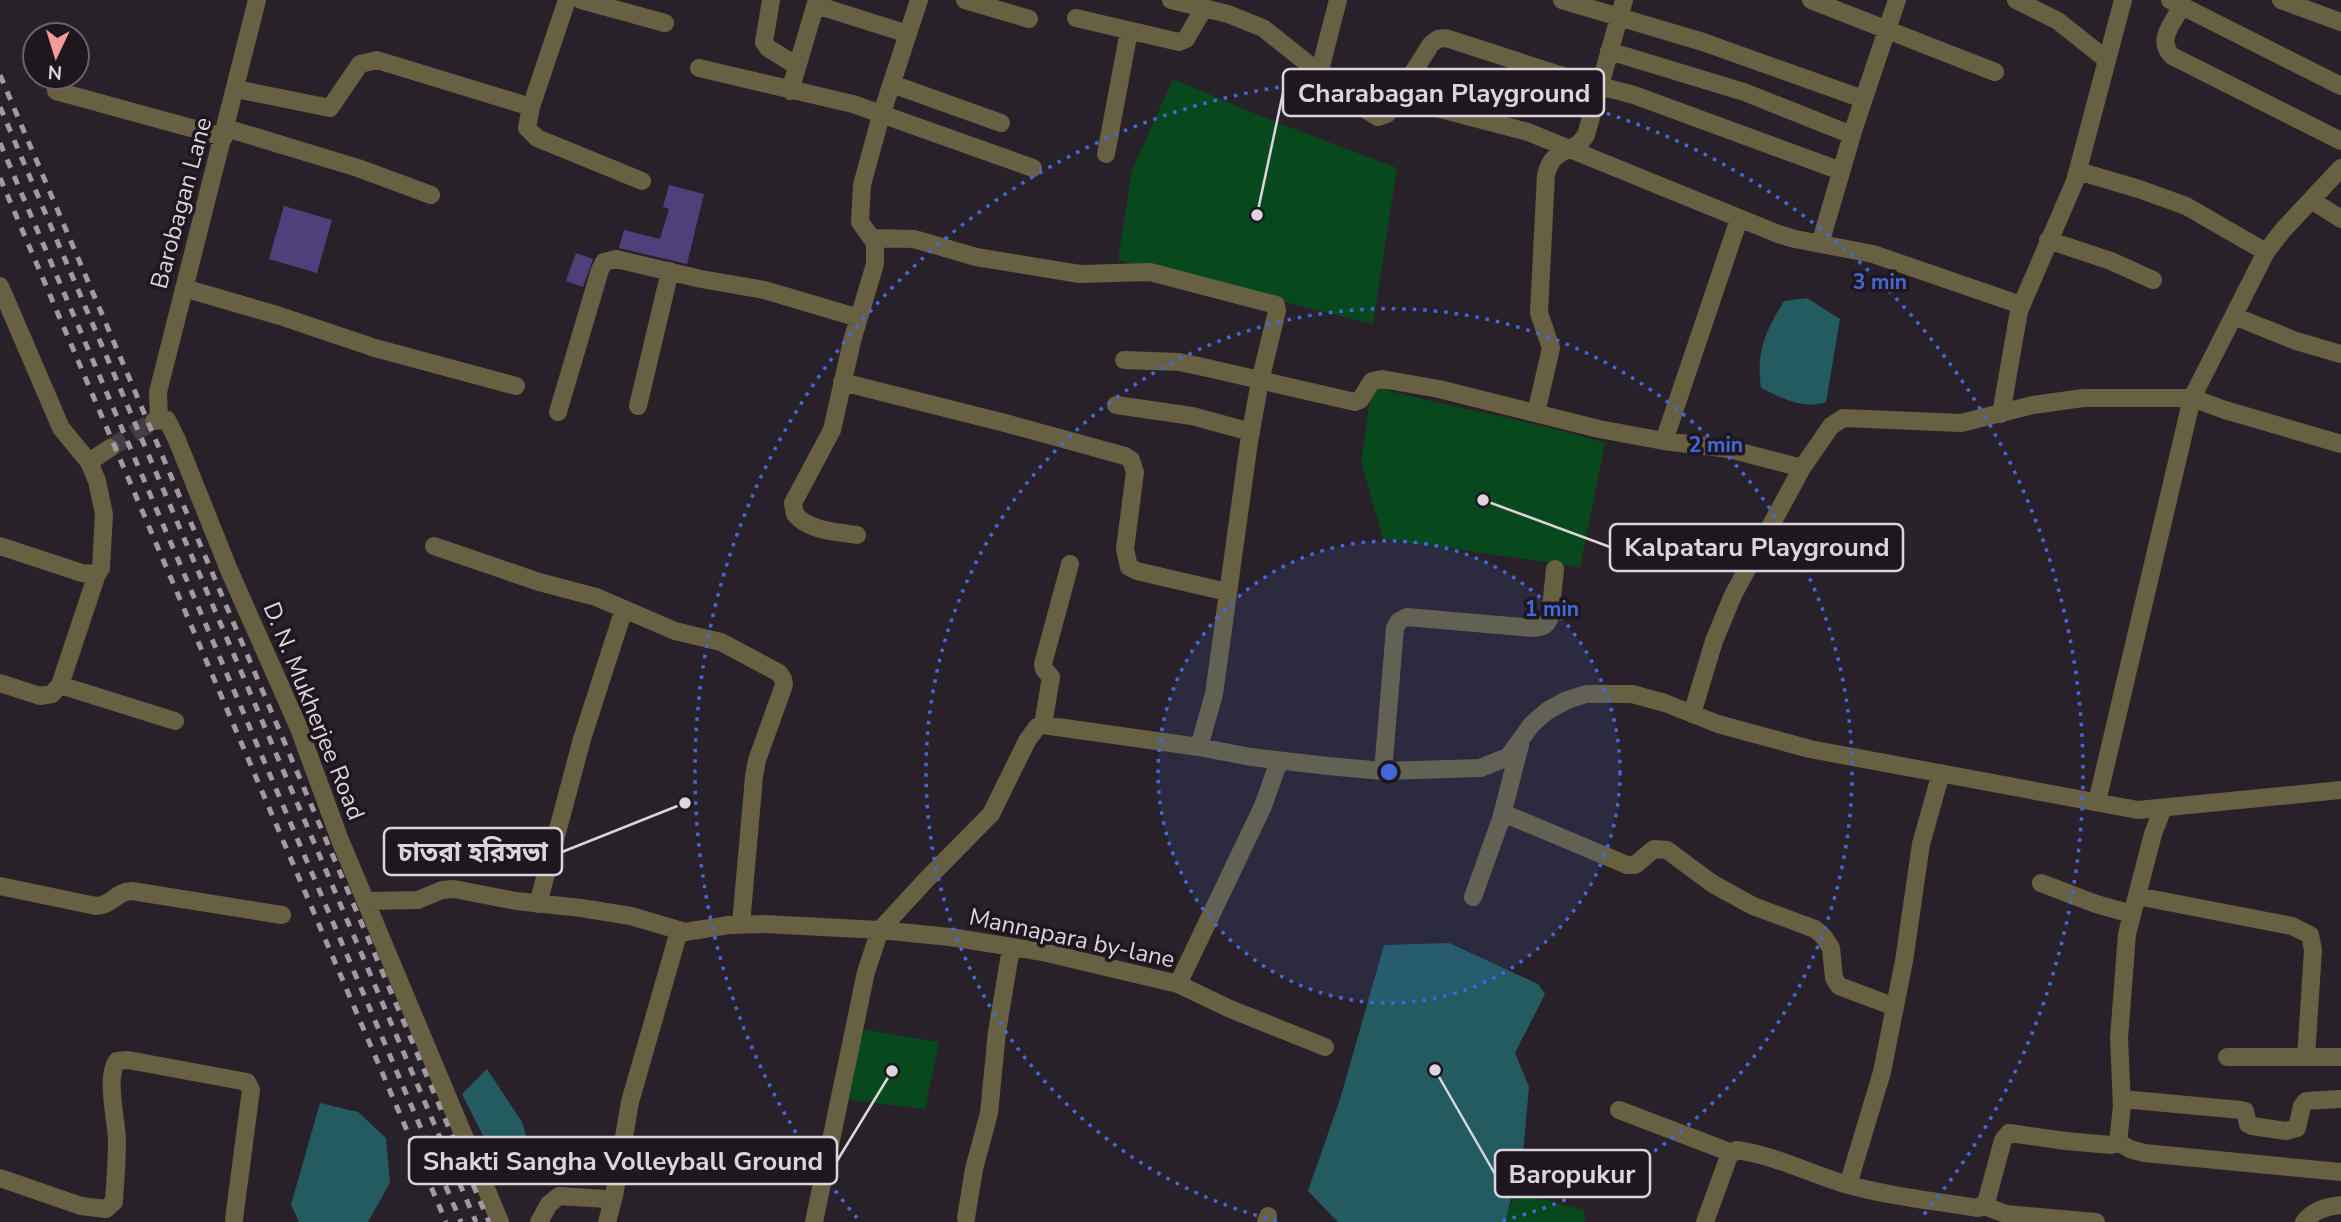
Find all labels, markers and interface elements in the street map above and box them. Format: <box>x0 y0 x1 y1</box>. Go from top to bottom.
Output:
north arrow <box>21 21 91 91</box>
text: N <box>47 58 63 85</box>
callout: Charabagan Playground <box>1283 69 1604 116</box>
text: Charabagan Playground <box>1298 76 1590 111</box>
street label: Barobagan Lane <box>143 114 219 292</box>
text: 3 min <box>1853 268 1907 296</box>
text: 2 min <box>1689 431 1743 459</box>
callout: Kalpataru Playground <box>1610 524 1903 571</box>
text: Kalpataru Playground <box>1624 530 1890 565</box>
text: 1 min <box>1525 595 1579 623</box>
street label: D. N. Mukherjee Road <box>256 597 372 825</box>
centre of rings <box>1377 760 1401 784</box>
callout: চাতরা হরিসভা <box>384 828 562 875</box>
text: চাতরা হরিসভা <box>397 835 549 870</box>
street label: Mannapara by-lane <box>966 901 1178 975</box>
callout: Shakti Sangha Volleyball Ground <box>409 1137 837 1184</box>
text: Shakti Sangha Volleyball Ground <box>423 1144 823 1179</box>
callout: Baropukur <box>1495 1150 1650 1197</box>
text: Baropukur <box>1509 1157 1636 1192</box>

